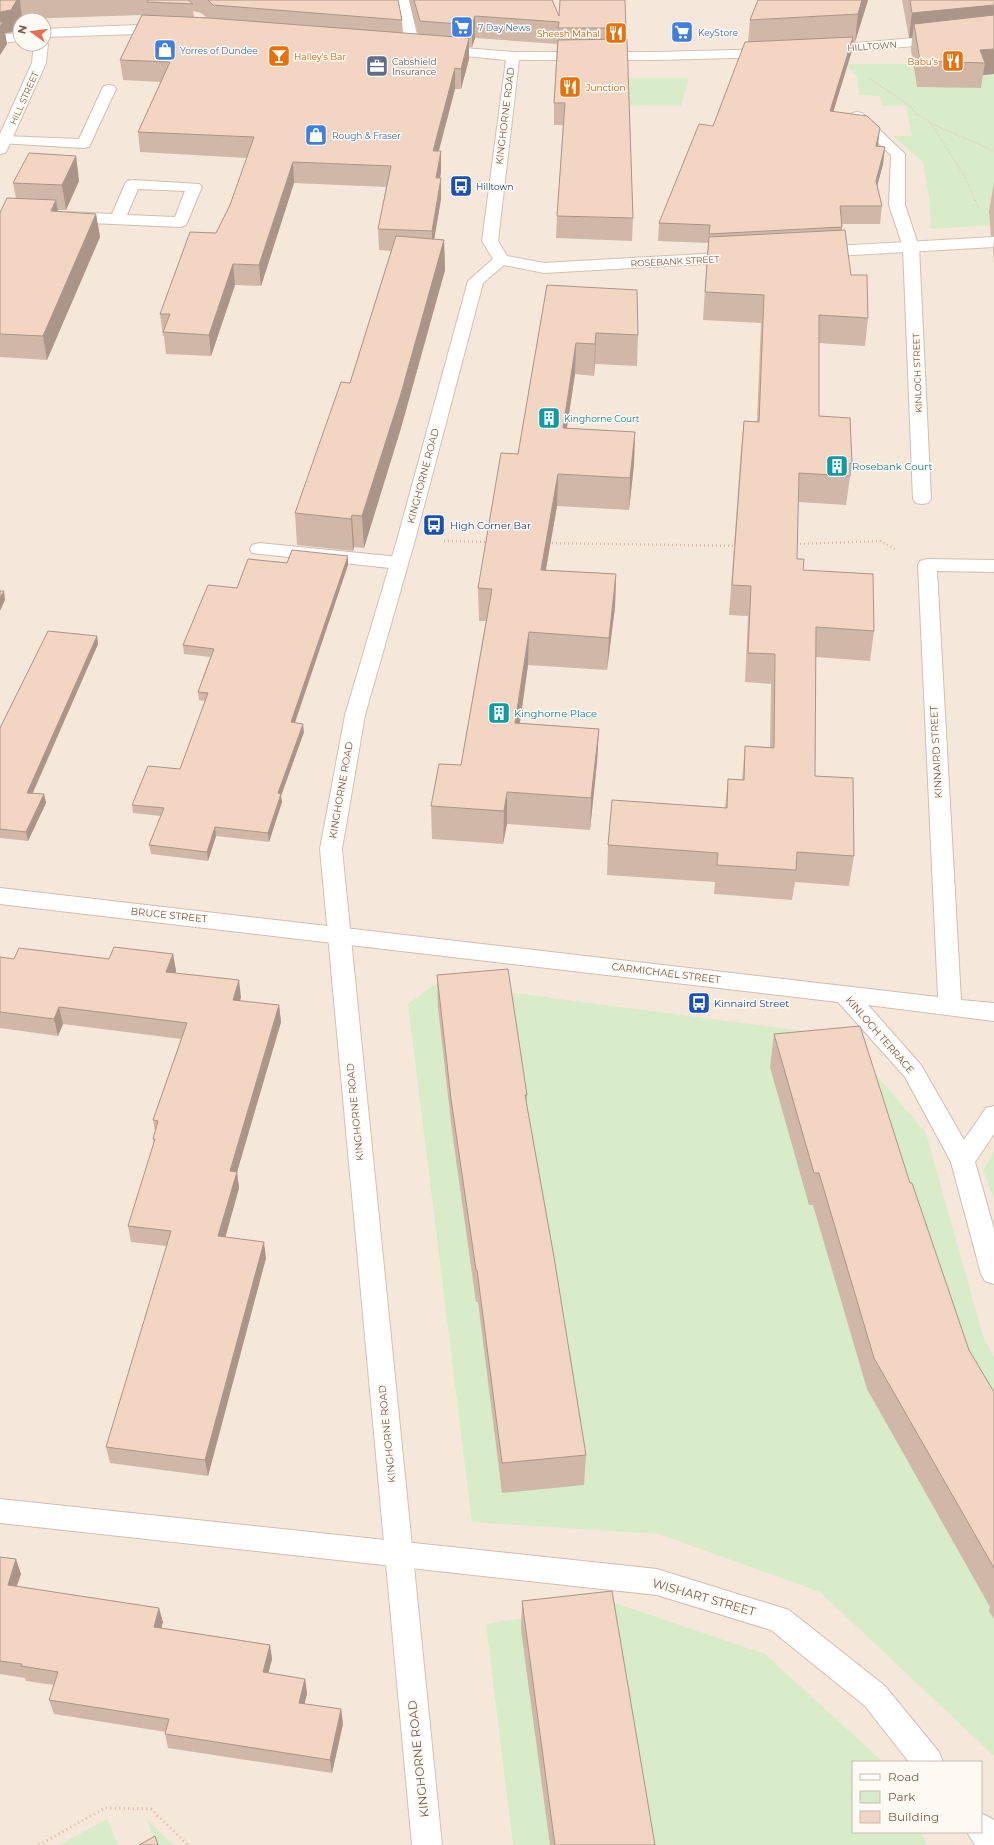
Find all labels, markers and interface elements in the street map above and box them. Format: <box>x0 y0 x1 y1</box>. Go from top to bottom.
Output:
north arrow <box>12 12 52 52</box>
supermarket icon: 7 Day News <box>449 14 475 40</box>
supermarket icon: KeyStore <box>669 19 695 45</box>
restaurant icon: Sheesh Mahal <box>603 20 629 46</box>
place label: 7 Day News <box>478 22 531 33</box>
text: N <box>14 24 30 36</box>
place label: KeyStore <box>698 27 739 38</box>
place label: Sheesh Mahal <box>537 28 600 39</box>
shop icon: Yorres of Dundee <box>152 37 178 63</box>
street label: HILLTOWN <box>847 39 897 53</box>
bar icon: Halley's Bar <box>266 43 292 69</box>
place label: Yorres of Dundee <box>180 45 258 56</box>
restaurant icon: Babu's <box>940 48 966 74</box>
place label: Halley's Bar <box>294 51 346 62</box>
office icon: Cabshield Insurance <box>364 53 390 79</box>
place label: Cabshield Insurance <box>392 56 437 77</box>
place label: Babu's <box>908 56 939 67</box>
street label: KINGHORNE ROAD <box>493 67 517 165</box>
street label: HILL STREET <box>7 69 41 126</box>
restaurant icon: Junction <box>557 74 583 100</box>
place label: Junction <box>585 82 626 93</box>
shop icon: Rough & Fraser <box>303 122 329 148</box>
place label: Rough & Fraser <box>332 130 401 141</box>
bus stop icon: Hilltown <box>448 173 474 199</box>
place label: Hilltown <box>476 181 514 192</box>
street label: ROSEBANK STREET <box>630 253 721 269</box>
street label: KINLOCH STREET <box>910 332 924 413</box>
building icon: Kinghorne Court <box>536 405 562 431</box>
place label: Kinghorne Court <box>564 413 640 424</box>
street label: KINGHORNE ROAD <box>404 427 442 525</box>
building icon: Rosebank Court <box>824 453 850 479</box>
place label: Rosebank Court <box>852 460 933 473</box>
bus stop icon: High Corner Bar <box>421 512 447 538</box>
place label: High Corner Bar <box>450 519 531 532</box>
building icon: Kinghorne Place <box>486 700 512 726</box>
street label: KINNAIRD STREET <box>927 705 945 799</box>
place label: Kinghorne Place <box>514 707 597 720</box>
street label: KINGHORNE ROAD <box>326 741 356 839</box>
street label: BRUCE STREET <box>130 904 208 926</box>
street label: CARMICHAEL STREET <box>611 960 721 986</box>
bus stop icon: Kinnaird Street <box>686 990 712 1016</box>
street label: KINLOCH TERRACE <box>843 994 917 1076</box>
place label: Kinnaird Street <box>714 997 789 1010</box>
street label: KINGHORNE ROAD <box>343 1063 367 1161</box>
street label: KINGHORNE ROAD <box>375 1385 399 1483</box>
street label: WISHART STREET <box>651 1575 758 1619</box>
street label: KINGHORNE ROAD <box>404 1700 432 1818</box>
legend <box>852 1761 982 1833</box>
text: Road <box>888 1769 919 1784</box>
text: Park <box>888 1789 916 1804</box>
text: Building <box>888 1809 939 1824</box>

